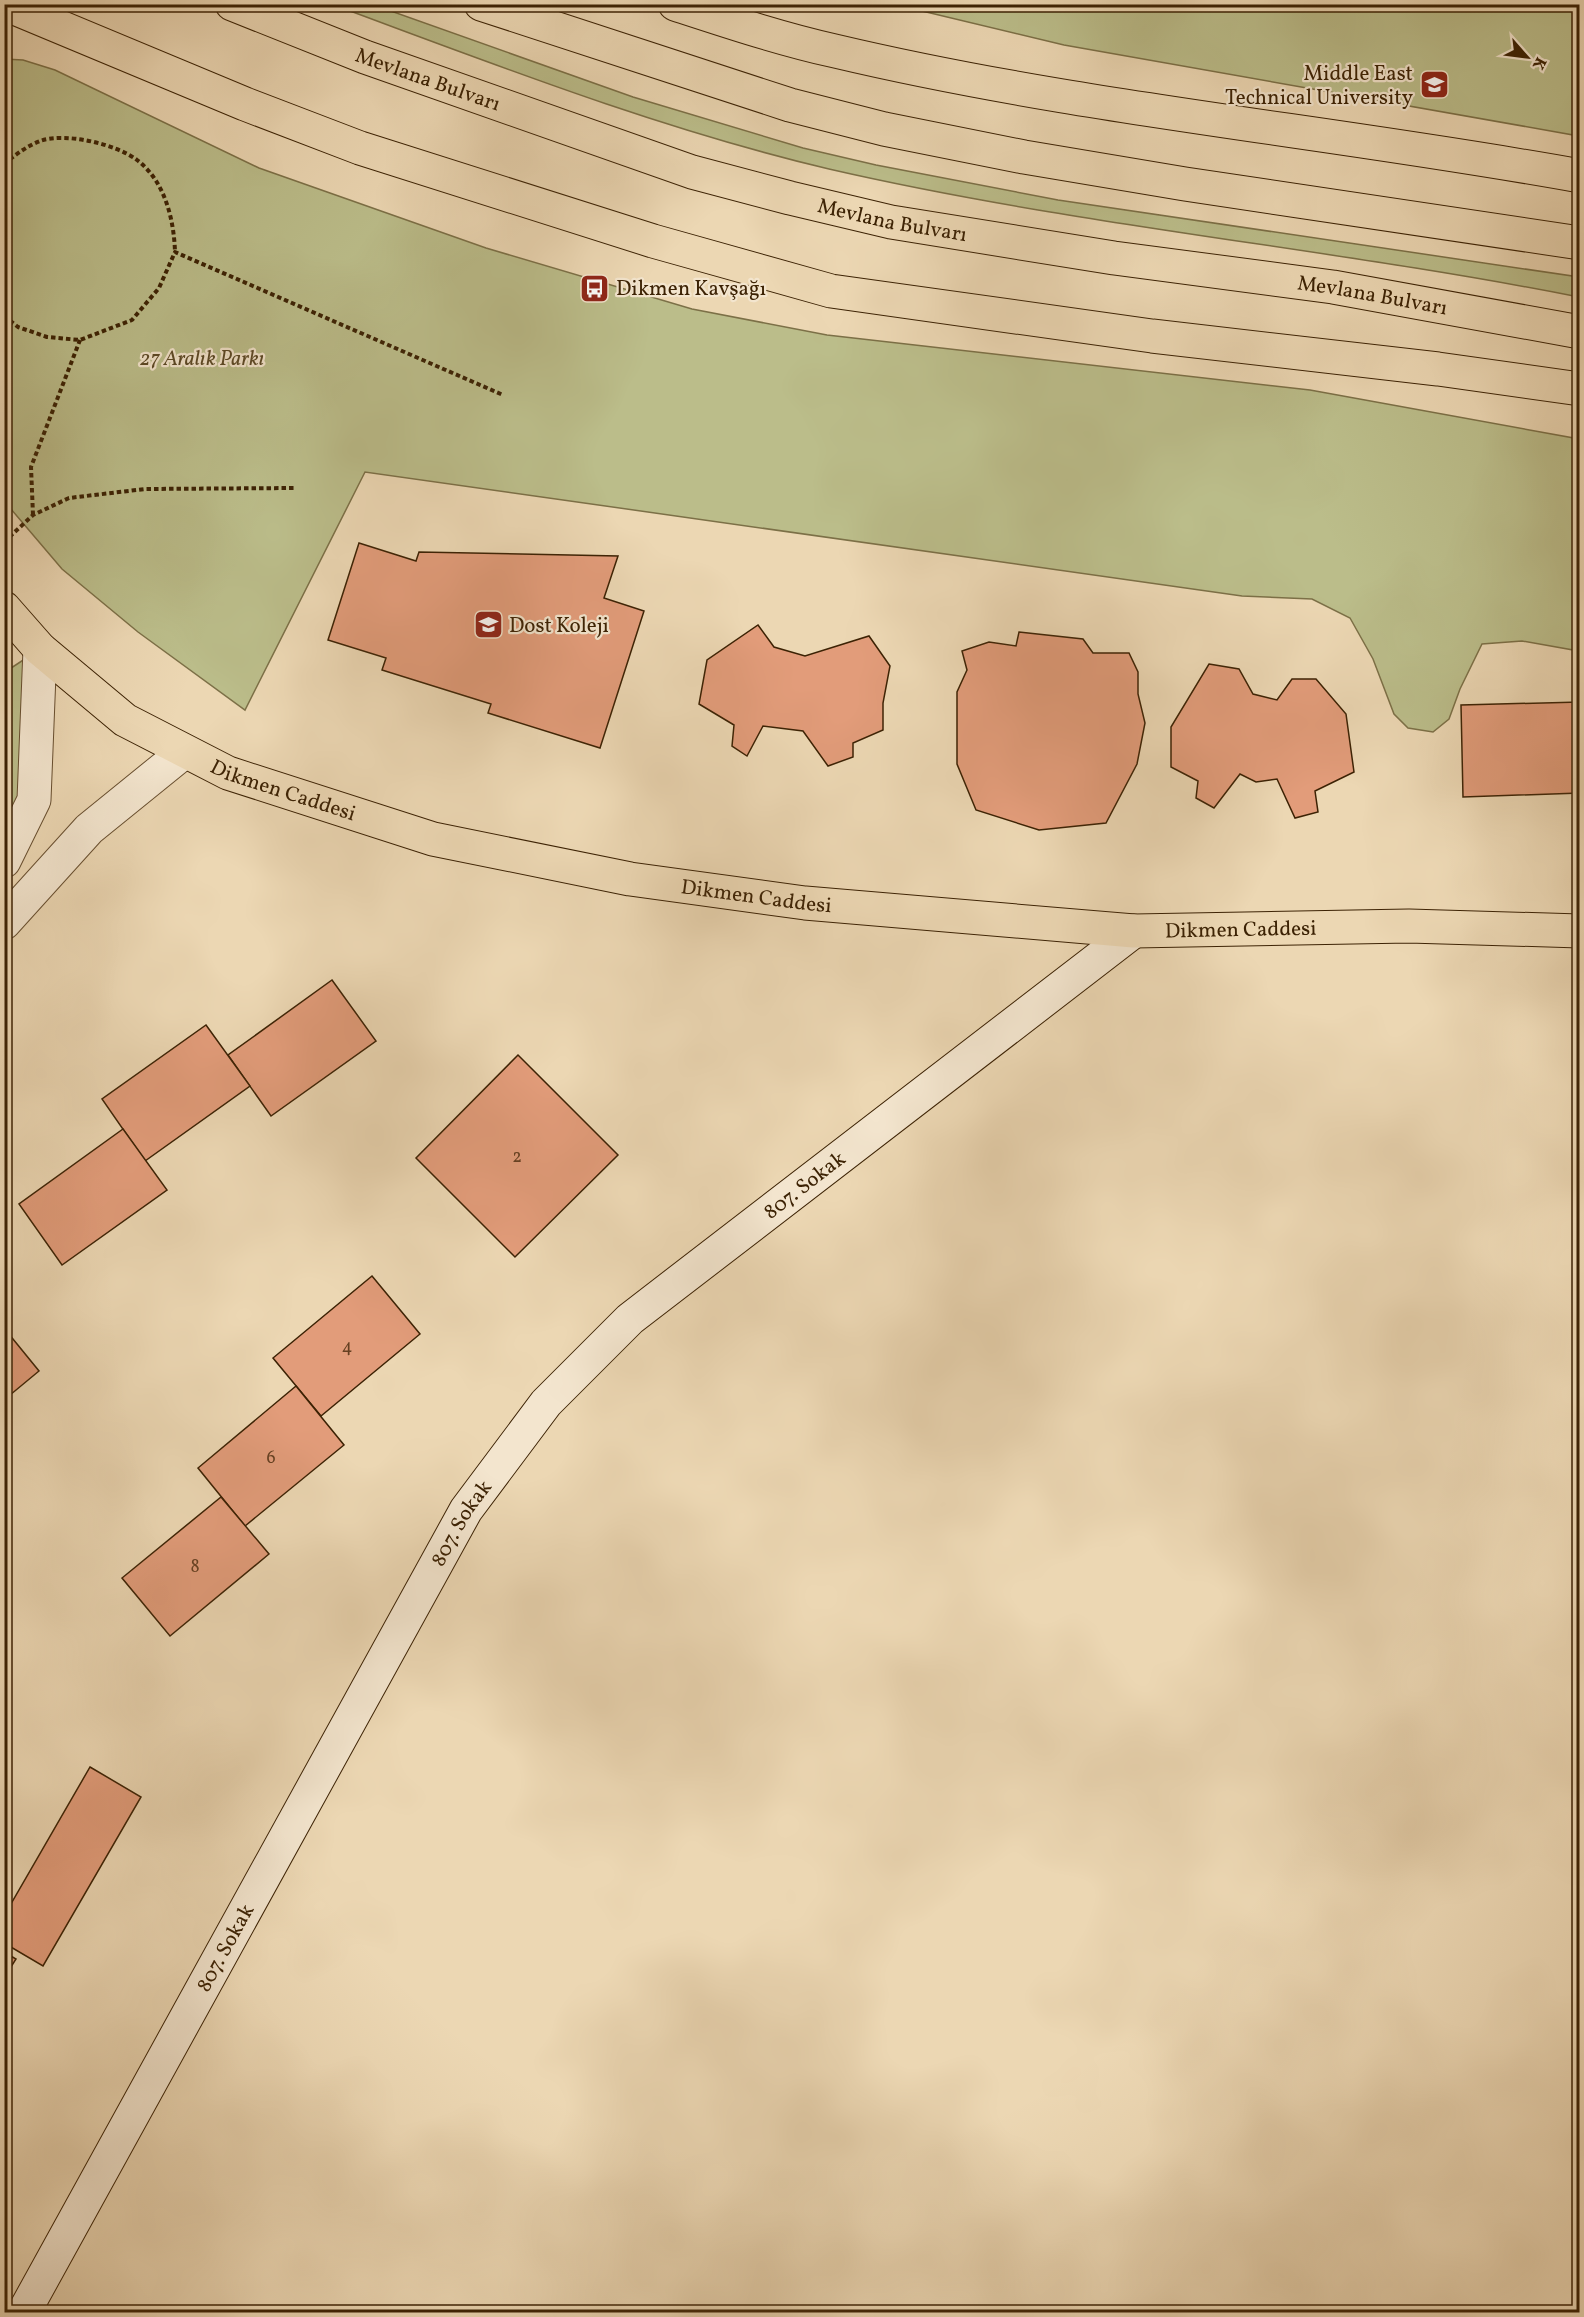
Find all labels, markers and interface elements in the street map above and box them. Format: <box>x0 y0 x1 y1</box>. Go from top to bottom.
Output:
north arrow <box>1497 27 1557 87</box>
street label: Mevlana Bulvarı <box>351 42 504 119</box>
text: K <box>1526 53 1551 74</box>
place label: Middle East Technical University <box>1225 60 1414 113</box>
school or university icon: Middle East Technical University <box>1418 69 1450 101</box>
street label: Mevlana Bulvarı <box>814 192 969 250</box>
street label: Mevlana Bulvarı <box>1295 269 1450 324</box>
bus stop icon: Dikmen Kavşağı <box>579 272 611 304</box>
place label: Dikmen Kavşağı <box>616 275 766 304</box>
park label: 27 Aralık Parkı <box>140 345 264 374</box>
school or university icon: Dost Koleji <box>472 609 504 641</box>
place label: Dost Koleji <box>509 612 609 641</box>
street label: Dikmen Caddesi <box>205 753 359 829</box>
street label: Dikmen Caddesi <box>679 873 833 921</box>
street label: Dikmen Caddesi <box>1165 915 1317 946</box>
house number: 2 <box>512 1145 522 1170</box>
street label: 807. Sokak <box>758 1145 853 1227</box>
house number: 4 <box>342 1335 352 1360</box>
house number: 6 <box>266 1446 276 1471</box>
street label: 807. Sokak <box>425 1474 500 1572</box>
house number: 8 <box>190 1555 200 1580</box>
street label: 807. Sokak <box>190 1899 262 1998</box>

